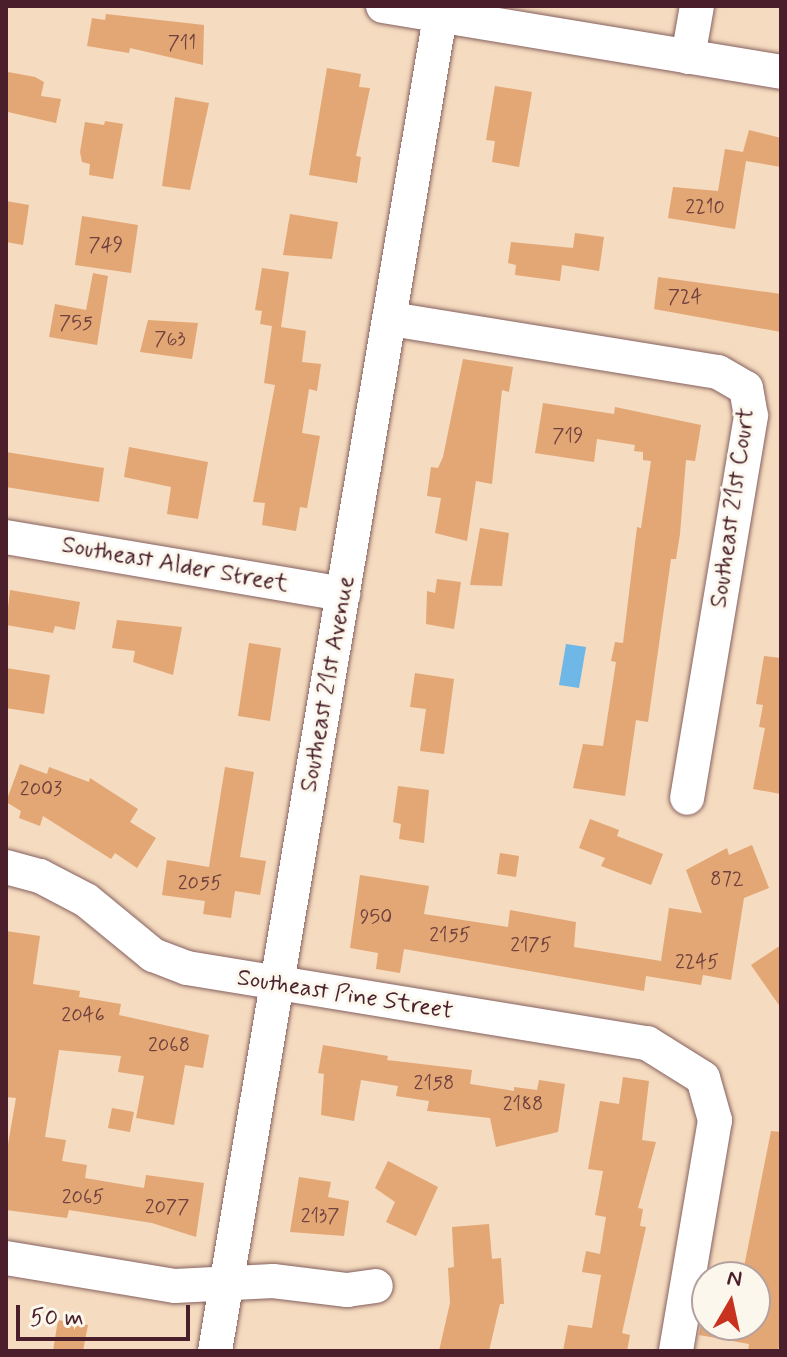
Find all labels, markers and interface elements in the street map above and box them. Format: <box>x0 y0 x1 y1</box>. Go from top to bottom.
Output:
house number: 711 <box>168 31 196 55</box>
house number: 2210 <box>685 195 725 219</box>
house number: 749 <box>89 233 123 257</box>
house number: 724 <box>668 285 702 309</box>
house number: 755 <box>59 311 93 335</box>
house number: 763 <box>154 327 186 351</box>
street label: Southeast 21st Court <box>705 406 761 610</box>
house number: 719 <box>552 424 584 448</box>
street label: Southeast Alder Street <box>59 531 291 599</box>
street label: Southeast 21st Avenue <box>295 574 361 794</box>
house number: 2003 <box>20 777 62 801</box>
house number: 872 <box>710 867 744 891</box>
house number: 2055 <box>178 871 222 895</box>
house number: 950 <box>360 905 392 929</box>
house number: 2155 <box>429 923 471 947</box>
house number: 2175 <box>510 933 552 957</box>
house number: 2245 <box>675 950 719 974</box>
street label: Southeast Pine Street <box>235 964 455 1026</box>
house number: 2046 <box>61 1003 105 1027</box>
house number: 2068 <box>148 1033 190 1057</box>
house number: 2158 <box>414 1071 454 1095</box>
house number: 2188 <box>503 1092 543 1116</box>
house number: 2065 <box>62 1185 104 1209</box>
house number: 2077 <box>145 1195 189 1219</box>
house number: 2137 <box>301 1204 339 1228</box>
north arrow <box>691 1261 771 1341</box>
text: N <box>725 1264 744 1294</box>
scale bar <box>20 1289 194 1339</box>
text: 50 m <box>30 1303 84 1334</box>

